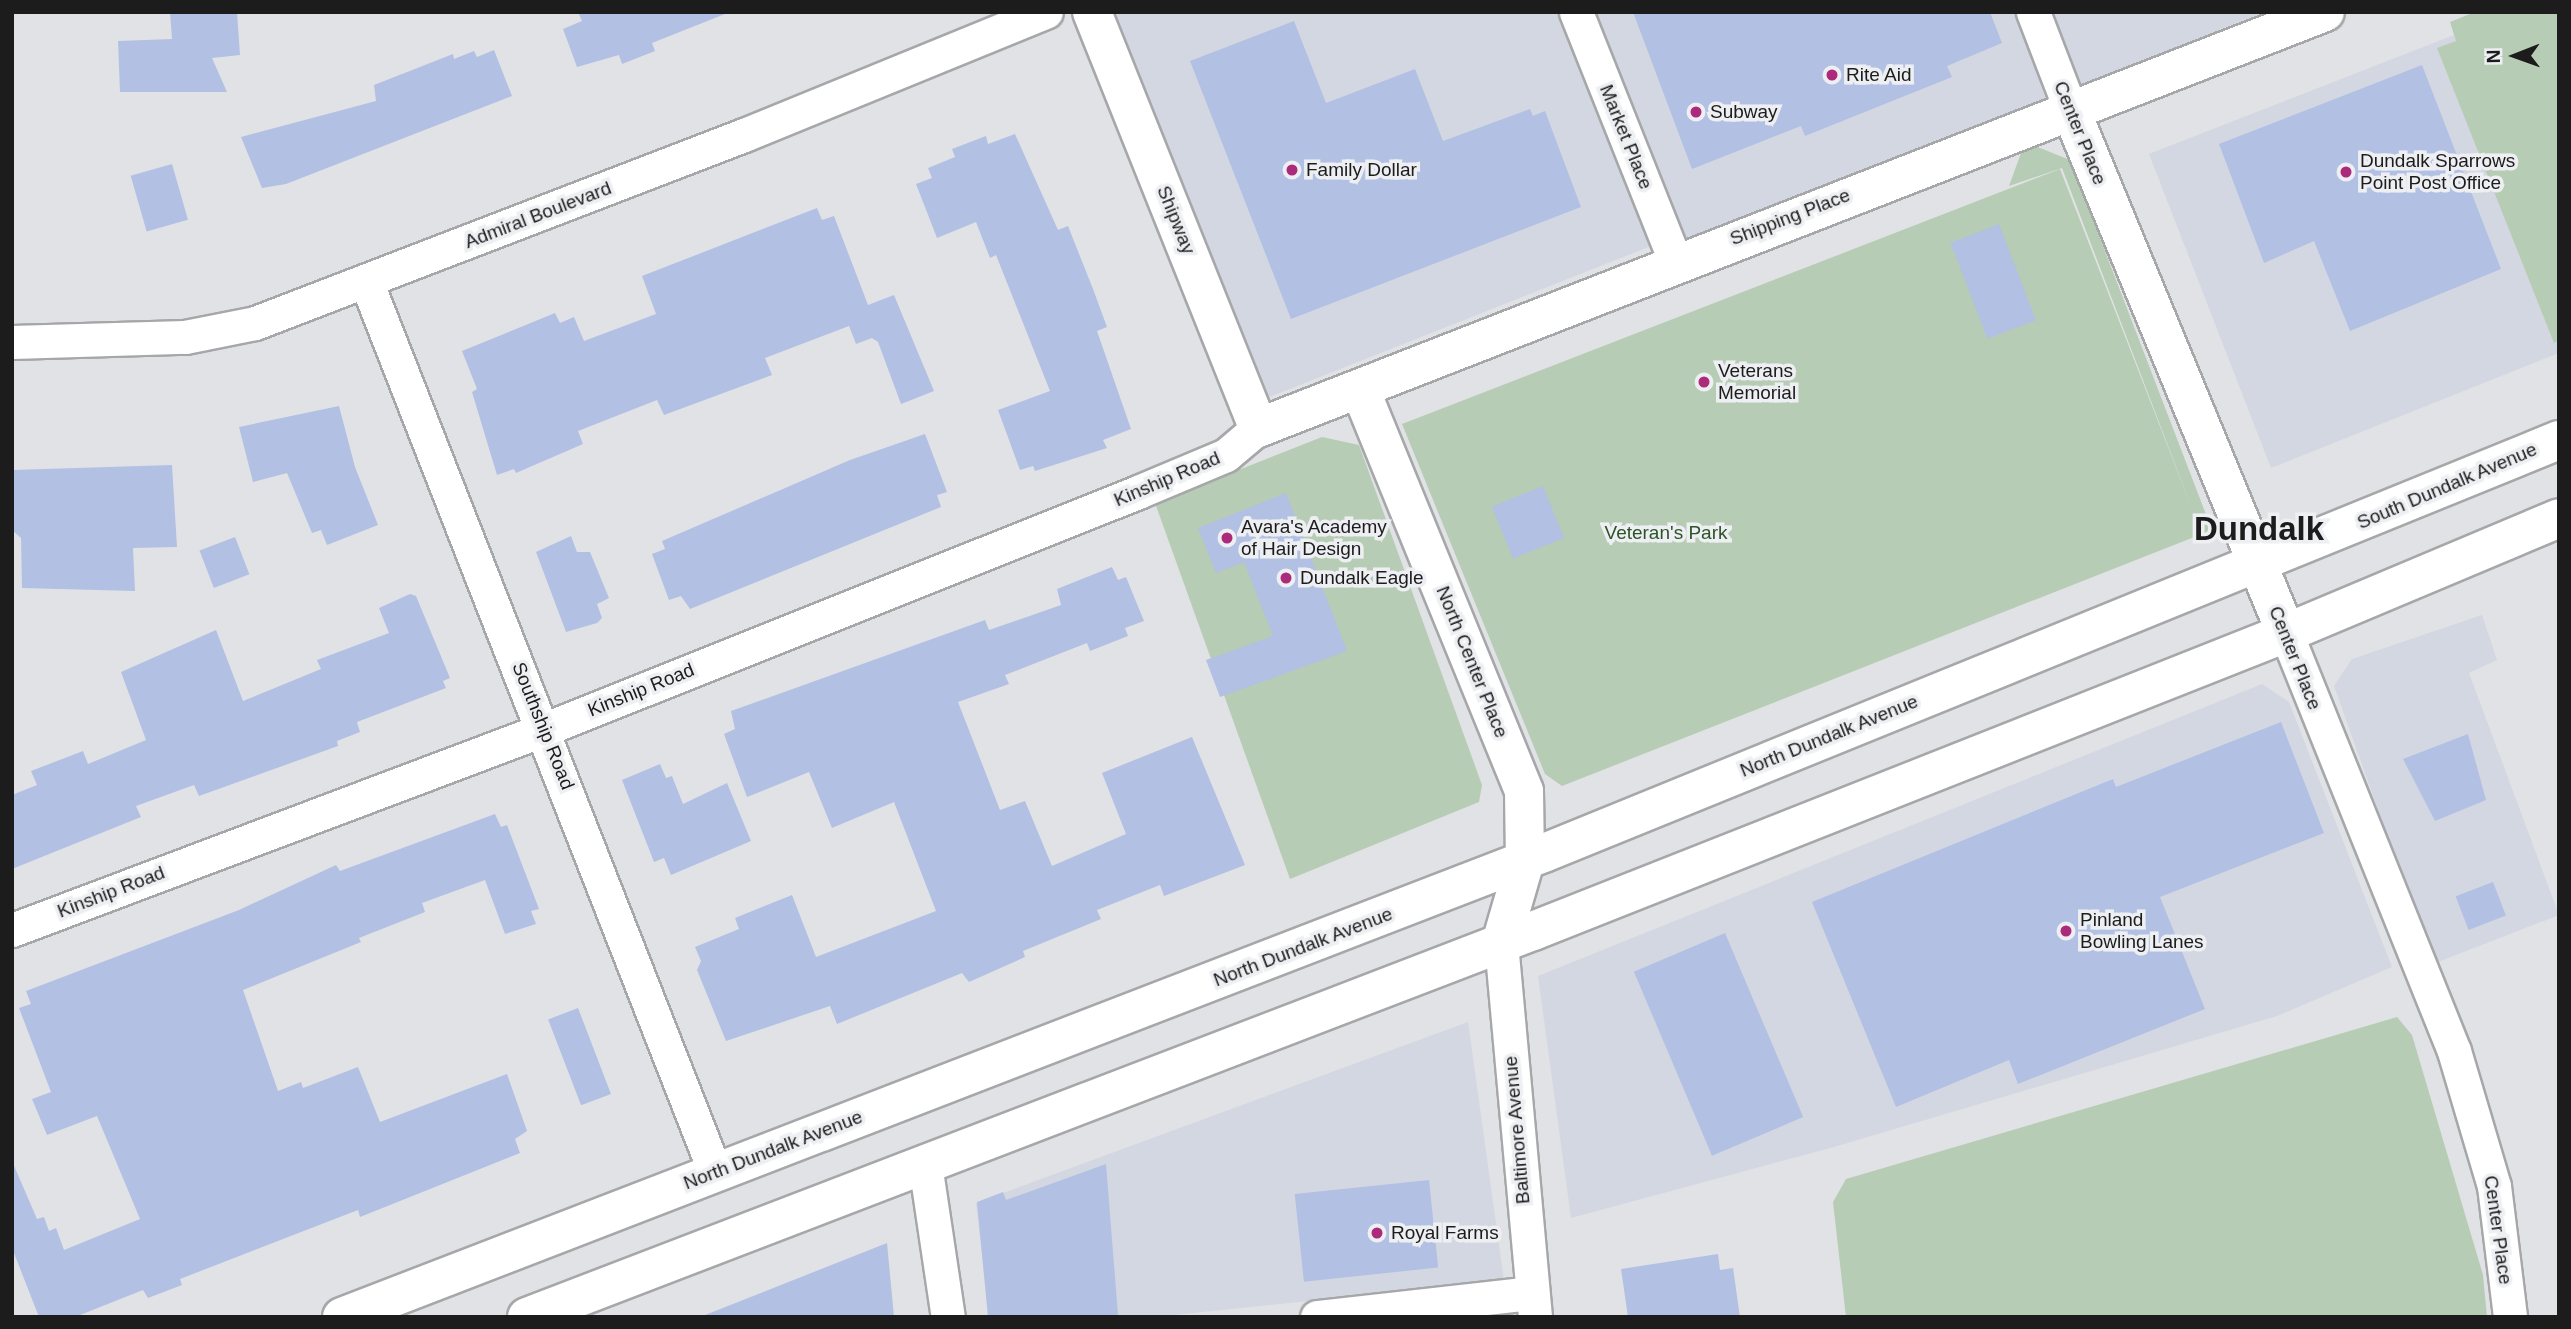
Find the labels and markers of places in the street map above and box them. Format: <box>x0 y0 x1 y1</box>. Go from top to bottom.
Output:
place label: Rite Aid <box>1846 64 1913 86</box>
marker: Rite Aid <box>1824 67 1840 83</box>
place label: Subway <box>1710 101 1778 123</box>
marker: Subway <box>1688 104 1704 120</box>
place label: Dundalk Sparrows Point Post Office <box>2360 150 2515 194</box>
place label: Family Dollar <box>1306 159 1417 181</box>
marker: Family Dollar <box>1284 162 1300 178</box>
marker: Dundalk Sparrows Point Post Office <box>2338 164 2354 180</box>
place label: Veterans Memorial <box>1718 360 1796 404</box>
marker: Veterans Memorial <box>1696 374 1712 390</box>
place label: Avara's Academy of Hair Design <box>1241 516 1388 560</box>
marker: Avara's Academy of Hair Design <box>1219 530 1235 546</box>
place label: Dundalk Eagle <box>1300 567 1424 589</box>
marker: Dundalk Eagle <box>1278 570 1294 586</box>
place label: Pinland Bowling Lanes <box>2080 909 2204 953</box>
marker: Pinland Bowling Lanes <box>2058 923 2074 939</box>
place label: Royal Farms <box>1391 1222 1499 1244</box>
marker: Royal Farms <box>1369 1225 1385 1241</box>

